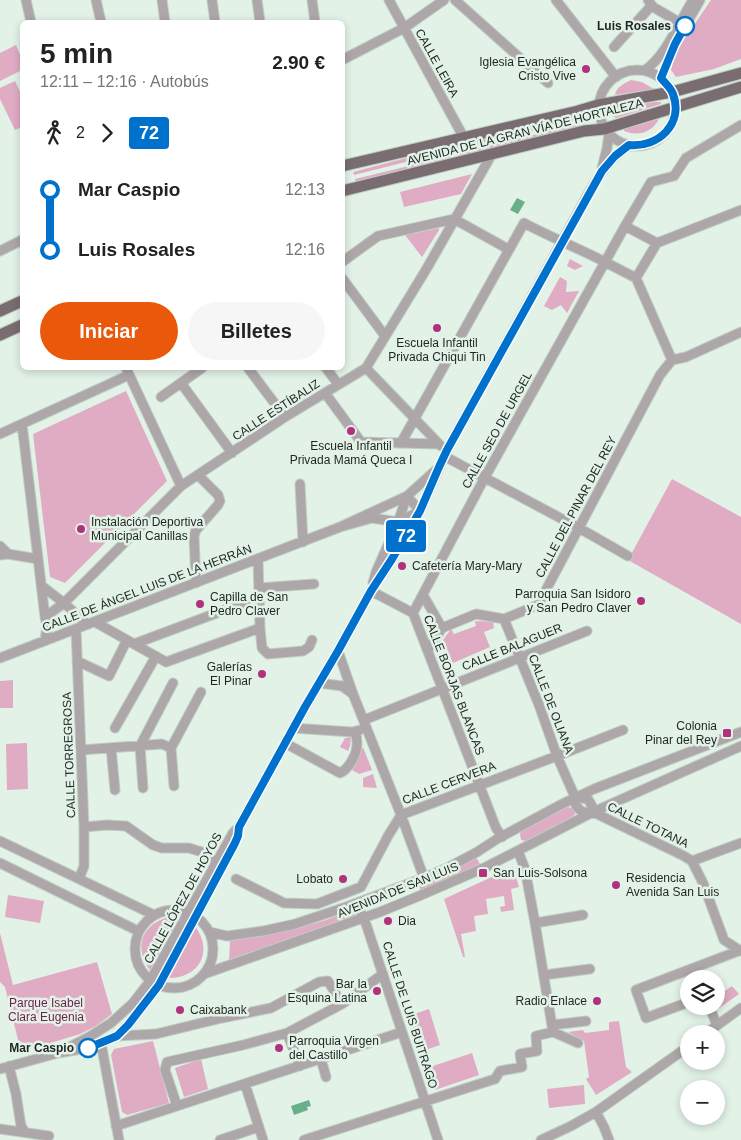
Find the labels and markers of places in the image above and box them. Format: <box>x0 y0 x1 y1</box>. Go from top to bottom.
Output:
marker: Luis Rosales <box>675 16 695 36</box>
place label: Luis Rosales <box>597 19 671 33</box>
place label: Iglesia Evangélica Cristo Vive <box>479 55 576 83</box>
marker: Iglesia Evangélica Cristo Vive <box>580 63 592 75</box>
marker: Escuela Infantil Privada Chiqui Tin <box>431 322 443 334</box>
place label: Escuela Infantil Privada Chiqui Tin <box>388 336 486 364</box>
marker: Escuela Infantil Privada Mamá Queca I <box>345 425 357 437</box>
place label: Escuela Infantil Privada Mamá Queca I <box>290 439 412 467</box>
place label: Instalación Deportiva Municipal Canillas <box>91 515 203 543</box>
marker: Instalación Deportiva Municipal Canillas <box>75 523 87 535</box>
place label: Cafetería Mary-Mary <box>412 559 522 573</box>
marker: Cafetería Mary-Mary <box>396 560 408 572</box>
place label: Parroquia San Isidoro y San Pedro Claver <box>515 587 631 615</box>
place label: Capilla de San Pedro Claver <box>210 590 288 618</box>
marker: Parroquia San Isidoro y San Pedro Claver <box>635 595 647 607</box>
marker: Capilla de San Pedro Claver <box>194 598 206 610</box>
place label: Galerías El Pinar <box>207 660 252 688</box>
marker: Galerías El Pinar <box>256 668 268 680</box>
place label: Colonia Pinar del Rey <box>645 719 717 747</box>
marker: Colonia Pinar del Rey <box>721 727 733 739</box>
place label: San Luis-Solsona <box>493 866 587 880</box>
marker: San Luis-Solsona <box>477 867 489 879</box>
place label: Residencia Avenida San Luis <box>626 871 719 899</box>
place label: Lobato <box>296 872 333 886</box>
marker: Lobato <box>337 873 349 885</box>
marker: Residencia Avenida San Luis <box>610 879 622 891</box>
place label: Dia <box>398 914 416 928</box>
marker: Dia <box>382 915 394 927</box>
place label: Bar la Esquina Latina <box>288 977 367 1005</box>
marker: Bar la Esquina Latina <box>371 985 383 997</box>
place label: Radio Enlace <box>516 994 587 1008</box>
marker: Radio Enlace <box>591 995 603 1007</box>
place label: Caixabank <box>190 1003 248 1017</box>
marker: Caixabank <box>174 1004 186 1016</box>
place label: Parroquia Virgen del Castillo <box>289 1034 379 1062</box>
marker: Mar Caspio <box>78 1038 98 1058</box>
place label: Mar Caspio <box>9 1041 74 1055</box>
marker: Parroquia Virgen del Castillo <box>273 1042 285 1054</box>

